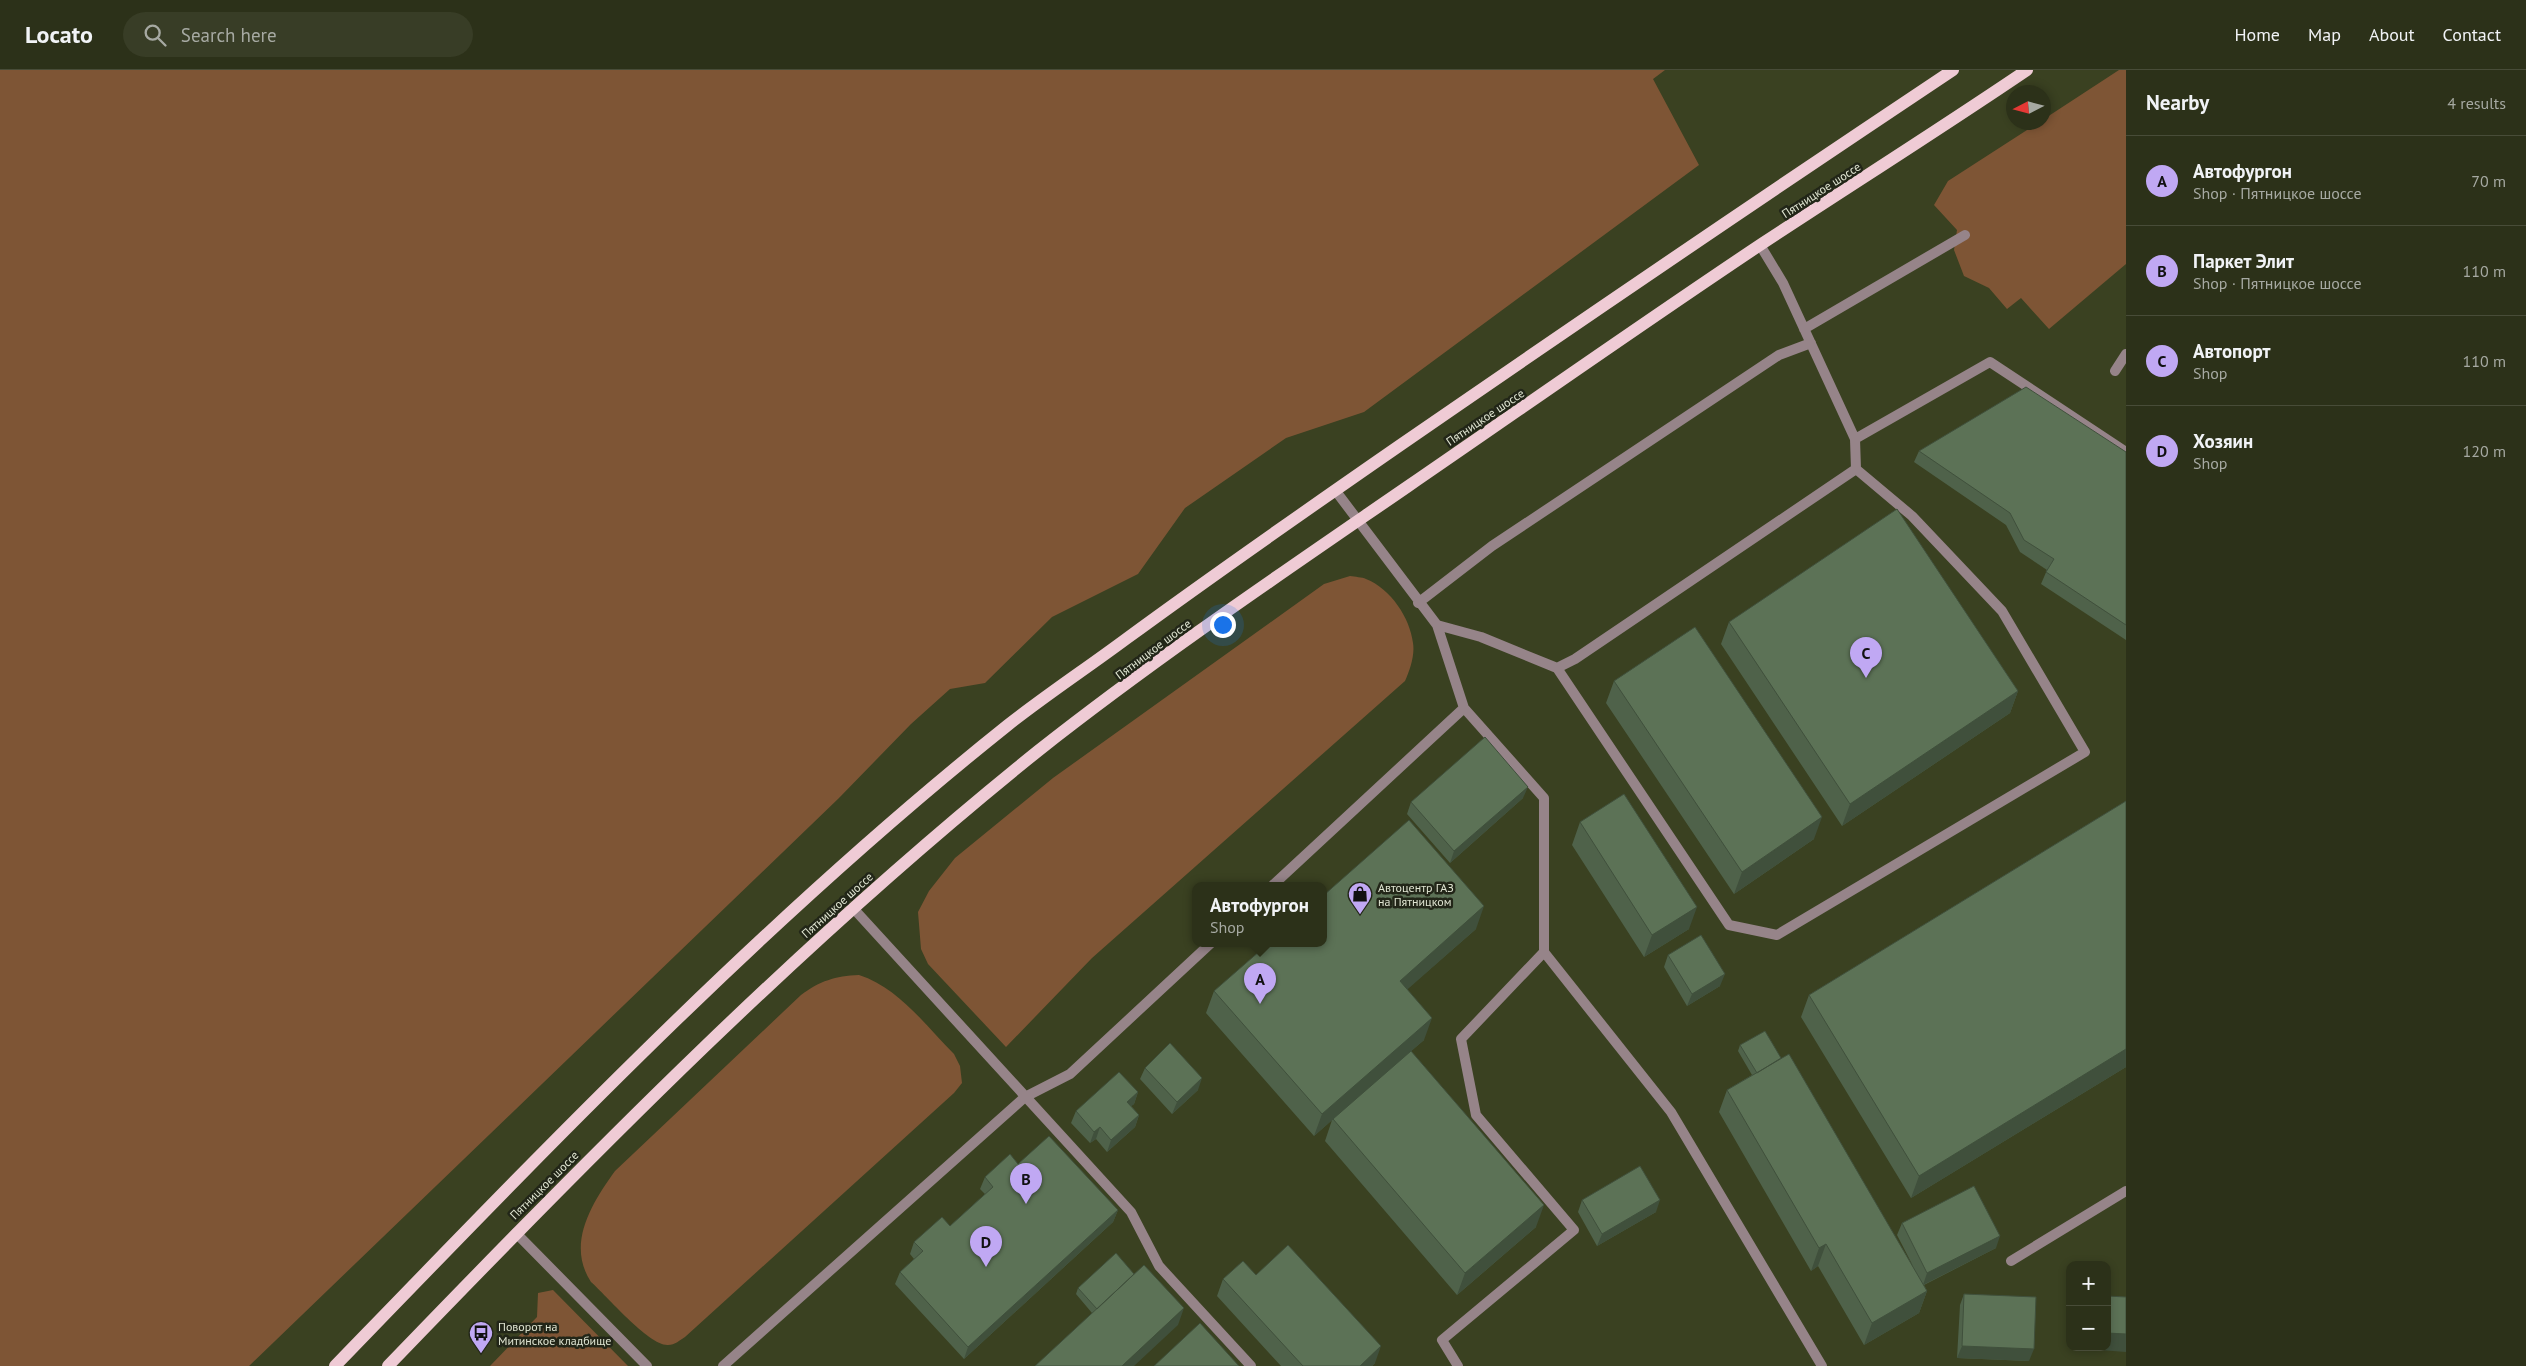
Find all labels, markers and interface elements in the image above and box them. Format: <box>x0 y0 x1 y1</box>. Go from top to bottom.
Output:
search box <box>123 12 473 57</box>
text: Locato <box>25 19 93 50</box>
icon: search <box>141 21 169 49</box>
text: Search here <box>181 23 277 47</box>
text: Home <box>2234 23 2280 46</box>
text: Map <box>2308 23 2341 46</box>
text: About <box>2369 23 2415 46</box>
text: Contact <box>2443 23 2501 46</box>
north arrow <box>2006 85 2051 130</box>
text: Nearby <box>2146 89 2209 116</box>
text: 4 results <box>2447 93 2506 113</box>
street label: Пятницкое шоссе <box>1779 159 1863 221</box>
text: Автофургон <box>2193 159 2292 183</box>
text: A <box>2157 171 2167 191</box>
text: 70 m <box>2471 171 2506 191</box>
text: Shop · Пятницкое шоссе <box>2193 183 2362 203</box>
text: Паркет Элит <box>2193 249 2294 273</box>
text: B <box>2157 261 2167 281</box>
text: 110 m <box>2463 261 2506 281</box>
text: Shop · Пятницкое шоссе <box>2193 273 2362 293</box>
text: Автопорт <box>2193 339 2270 363</box>
text: C <box>2158 351 2166 371</box>
text: 110 m <box>2463 351 2506 371</box>
text: Shop <box>2193 363 2227 383</box>
street label: Пятницкое шоссе <box>1443 385 1527 449</box>
text: Хозяин <box>2193 429 2253 453</box>
text: D <box>2157 441 2167 461</box>
text: 120 m <box>2463 441 2506 461</box>
text: Shop <box>2193 453 2227 473</box>
your location <box>1210 612 1236 638</box>
street label: Пятницкое шоссе <box>1112 616 1194 682</box>
pin: C <box>1850 637 1882 678</box>
street label: Пятницкое шоссе <box>798 869 876 941</box>
place label: Автоцентр ГАЗ на Пятницком <box>1378 880 1454 909</box>
shop icon: Автоцентр ГАЗ на Пятницком <box>1347 881 1373 915</box>
popup <box>1192 882 1327 947</box>
text: Автофургон <box>1210 893 1309 917</box>
text: Shop <box>1210 917 1245 937</box>
pin: A <box>1244 963 1276 1004</box>
street label: Пятницкое шоссе <box>507 1148 581 1222</box>
pin: B <box>1010 1163 1042 1204</box>
pin: D <box>970 1226 1002 1267</box>
map controls <box>2066 1261 2111 1351</box>
button: + <box>2066 1261 2111 1306</box>
button: − <box>2066 1306 2111 1351</box>
place label: Поворот на Митинское кладбище <box>498 1319 611 1348</box>
bus stop icon: Поворот на Митинское кладбище <box>468 1320 494 1354</box>

